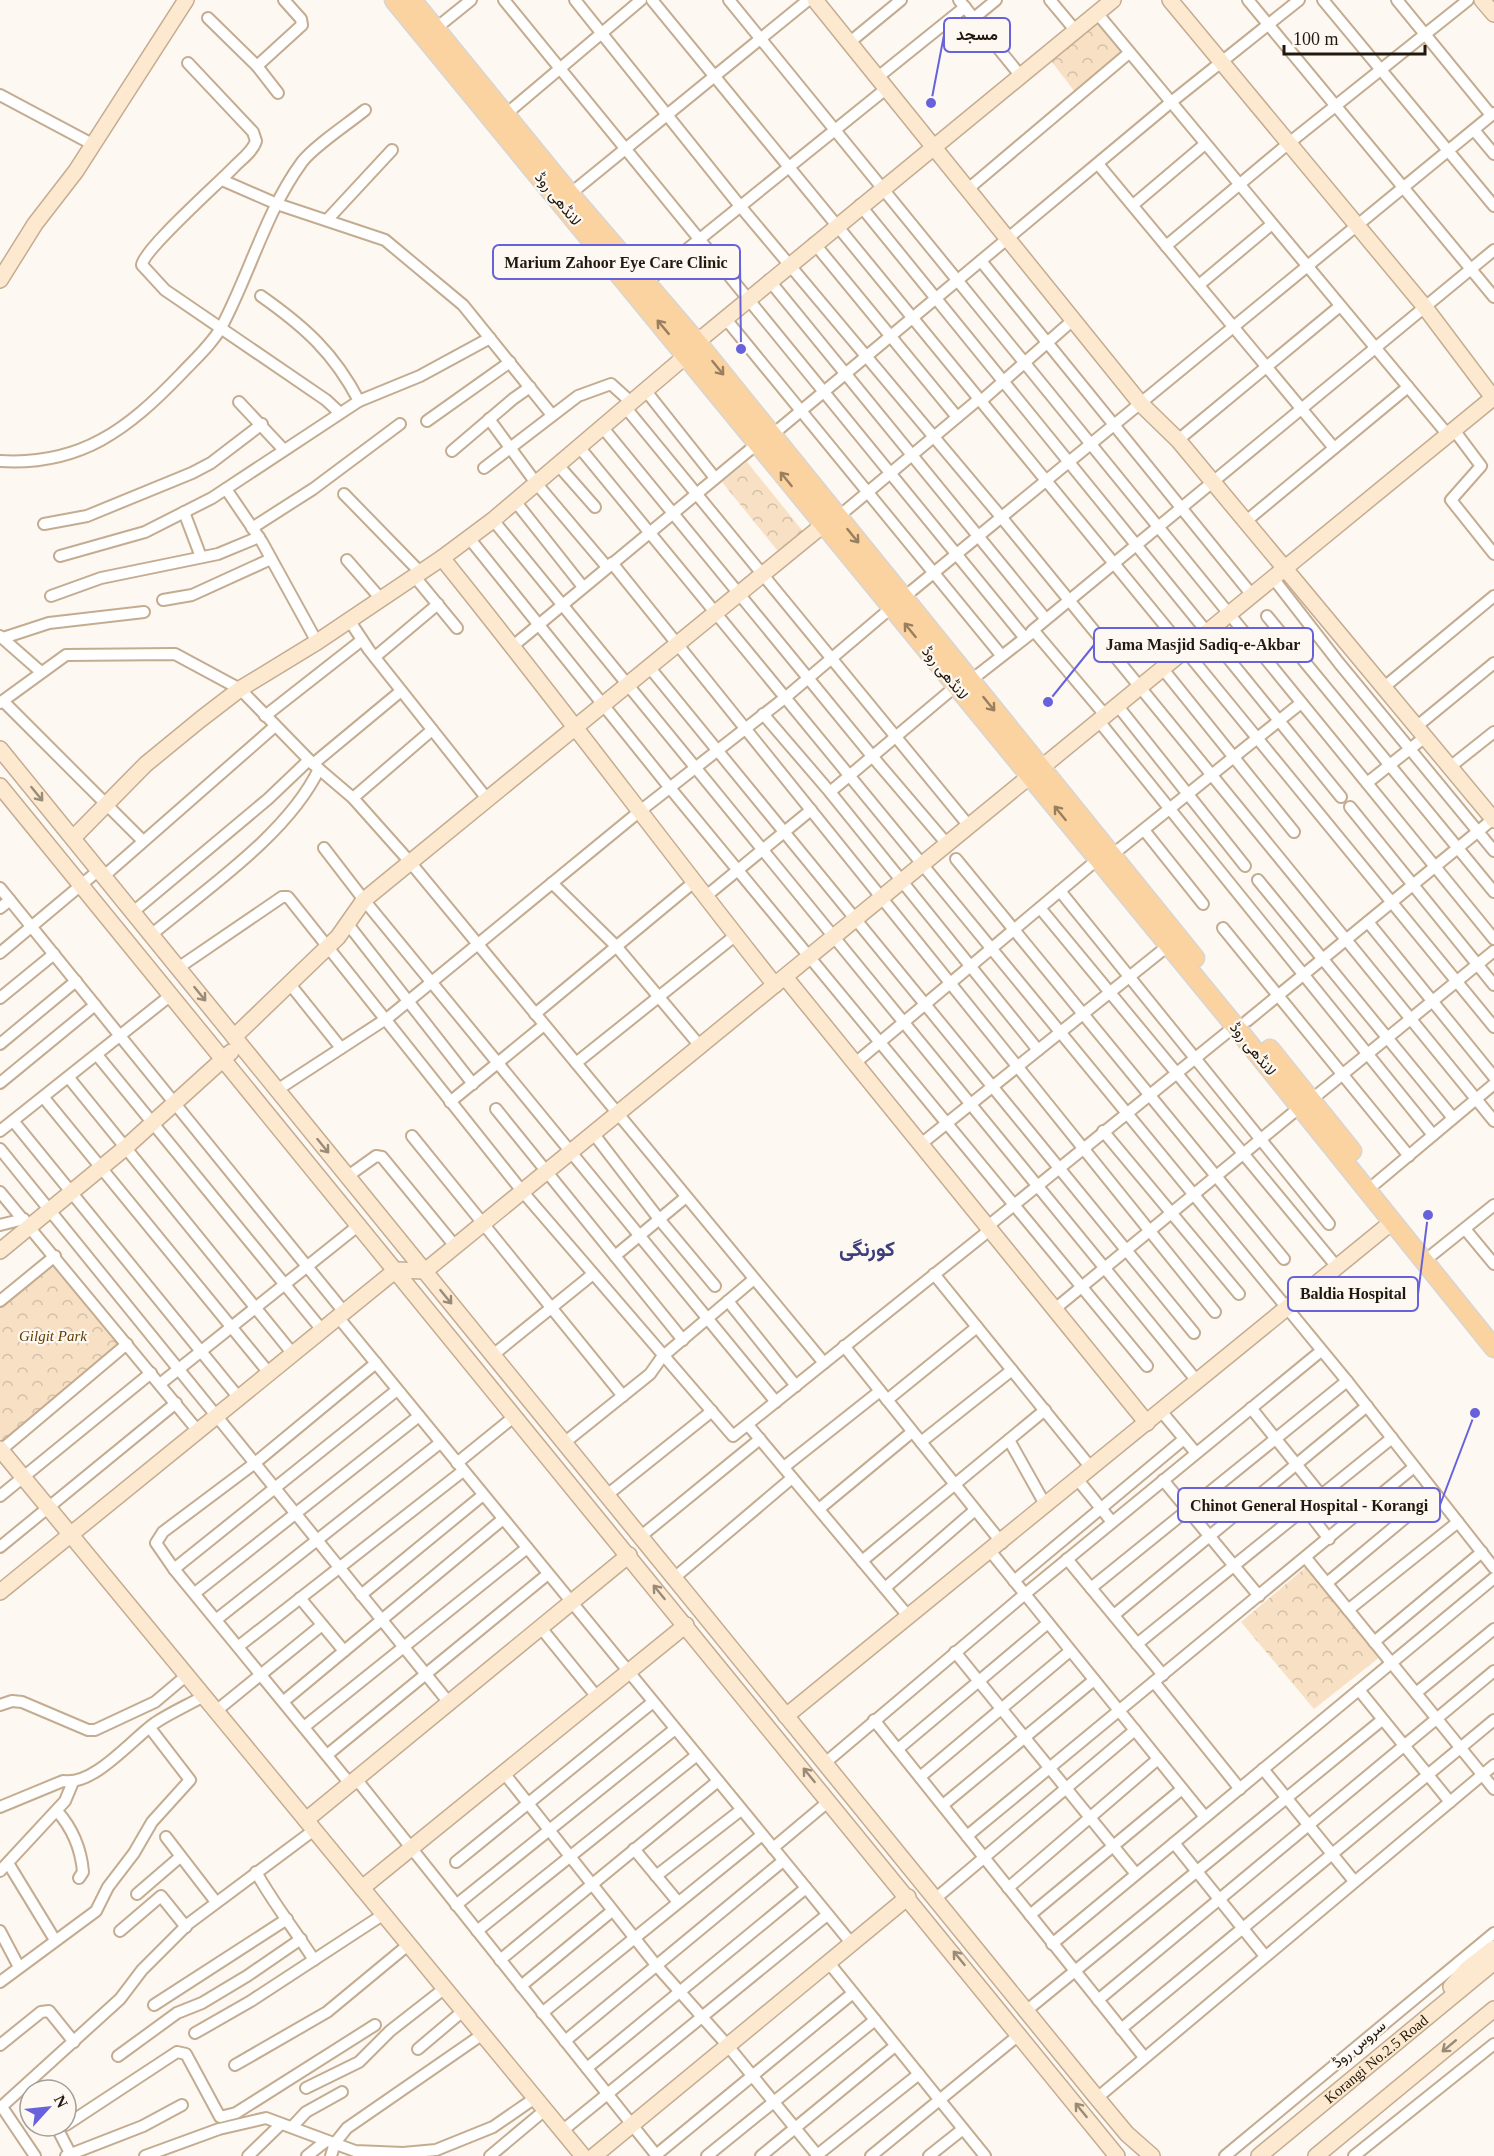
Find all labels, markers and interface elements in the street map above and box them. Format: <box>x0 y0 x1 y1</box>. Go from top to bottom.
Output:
callout: مسجد <box>944 18 1010 52</box>
scale bar <box>1284 18 1425 56</box>
text: مسجد <box>956 26 998 44</box>
text: 100 m <box>1293 29 1339 49</box>
street label: لانڈھی روڈ <box>530 169 584 230</box>
callout: Marium Zahoor Eye Care Clinic <box>493 245 740 279</box>
text: Marium Zahoor Eye Care Clinic <box>504 254 728 272</box>
one-way arrow <box>657 320 670 336</box>
one-way arrow <box>711 360 724 376</box>
one-way arrow <box>780 471 793 487</box>
one-way arrow <box>847 528 860 544</box>
one-way arrow <box>903 622 916 638</box>
callout: Jama Masjid Sadiq-e-Akbar <box>1094 628 1313 662</box>
text: Jama Masjid Sadiq-e-Akbar <box>1106 636 1300 654</box>
street label: لانڈھی روڈ <box>917 643 971 704</box>
one-way arrow <box>983 696 996 712</box>
one-way arrow <box>30 786 44 801</box>
one-way arrow <box>1054 805 1067 821</box>
one-way arrow <box>193 986 206 1002</box>
street label: لانڈھی روڈ <box>1225 1019 1279 1080</box>
one-way arrow <box>316 1138 329 1154</box>
district label: کورنگی <box>839 1237 895 1262</box>
callout: Baldia Hospital <box>1288 1277 1418 1311</box>
text: Baldia Hospital <box>1300 1285 1407 1303</box>
one-way arrow <box>439 1289 452 1305</box>
park label: Gilgit Park <box>19 1328 87 1344</box>
callout: Chinot General Hospital - Korangi <box>1178 1488 1440 1522</box>
text: Chinot General Hospital - Korangi <box>1190 1497 1429 1515</box>
one-way arrow <box>652 1584 665 1600</box>
one-way arrow <box>802 1767 815 1783</box>
one-way arrow <box>952 1951 965 1967</box>
street label: Korangi No.2.5 Road <box>1321 2012 1432 2107</box>
street label: سروس روڈ <box>1329 2017 1390 2072</box>
one-way arrow <box>1441 2040 1457 2053</box>
north arrow <box>18 2078 78 2138</box>
text: N <box>51 2092 71 2111</box>
one-way arrow <box>1074 2103 1088 2118</box>

